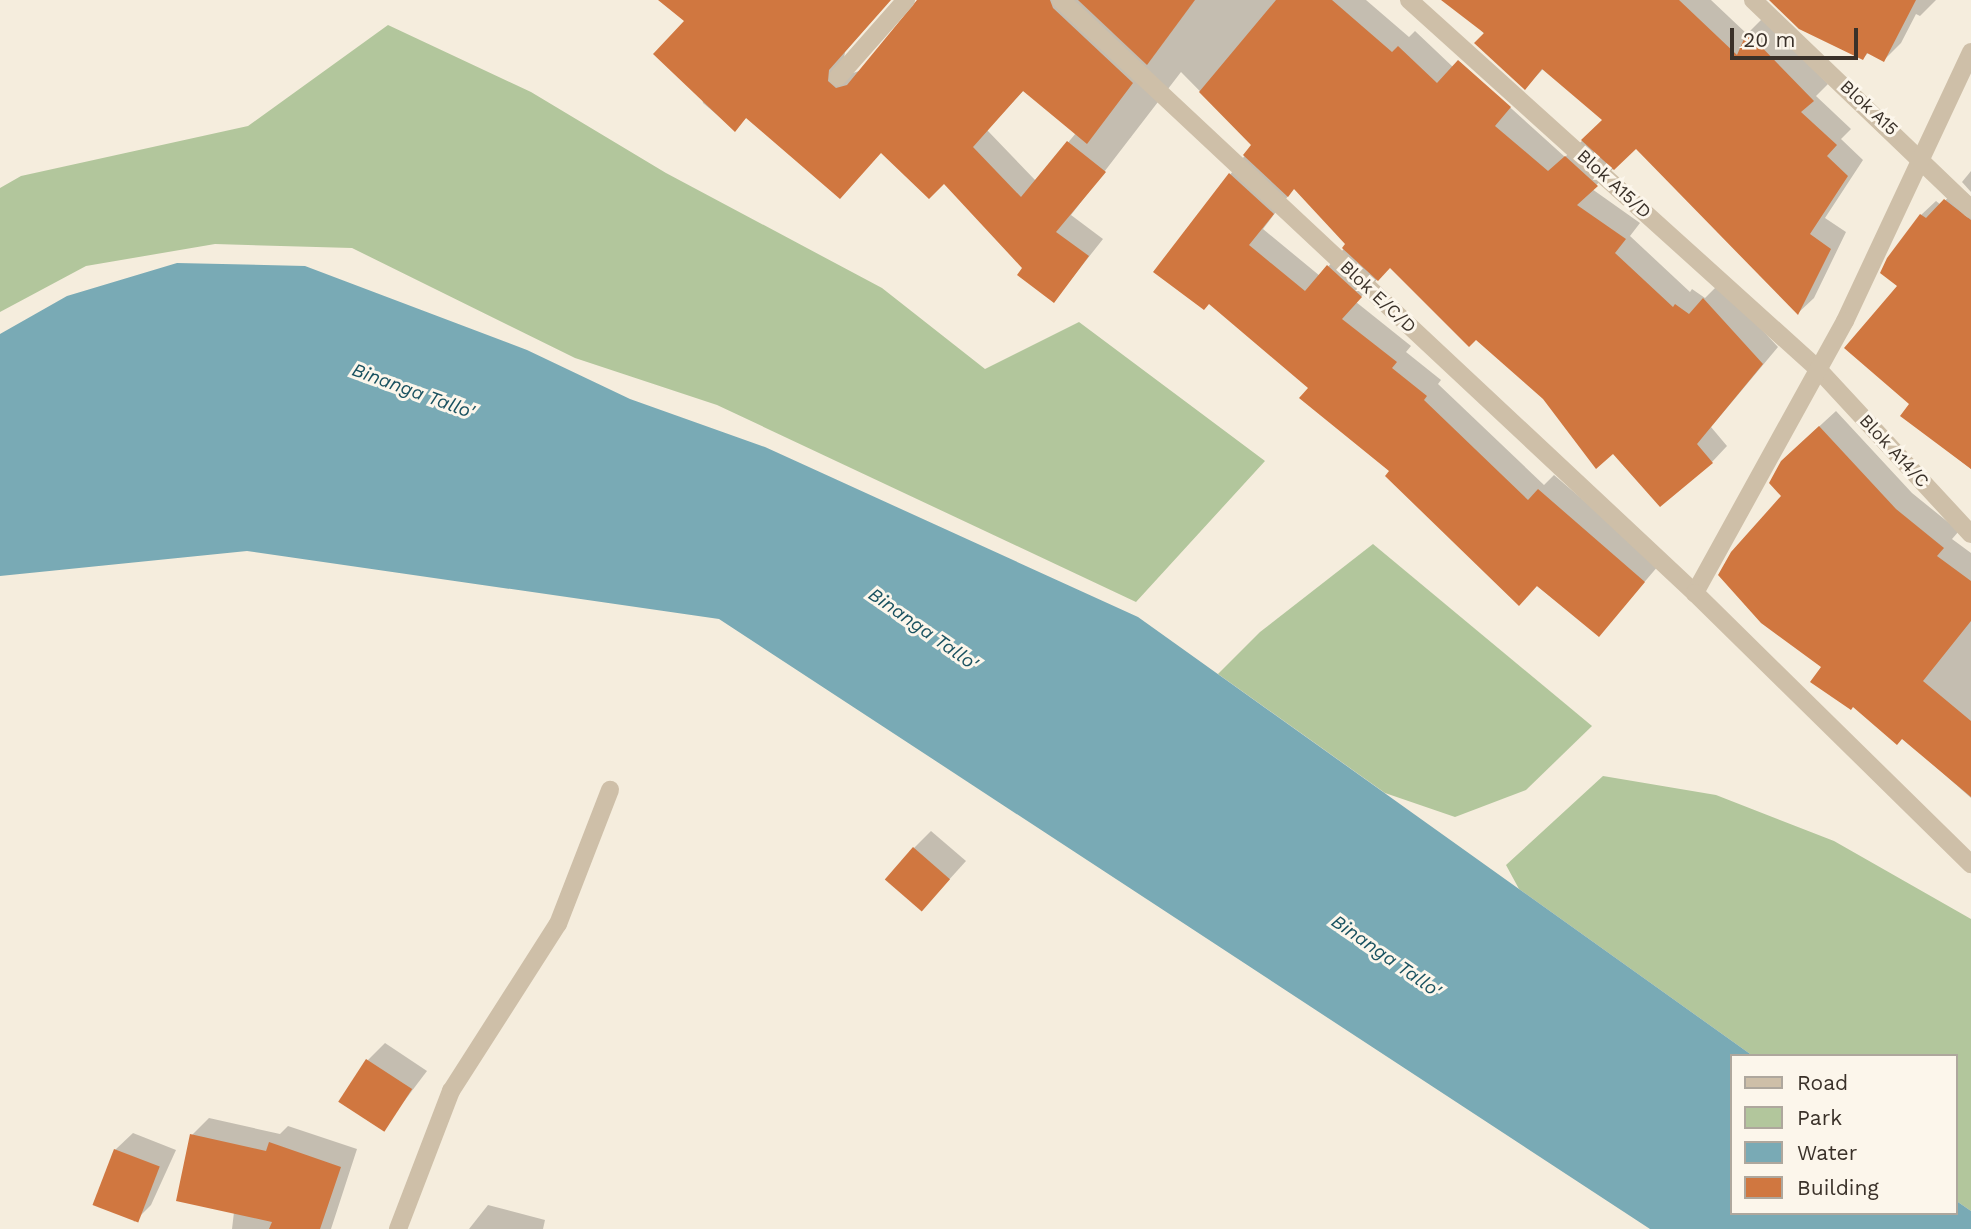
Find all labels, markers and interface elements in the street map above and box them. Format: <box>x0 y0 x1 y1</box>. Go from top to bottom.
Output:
scale bar <box>1733 14 1861 58</box>
text: 20 m <box>1743 27 1795 52</box>
street label: Blok A15 <box>1835 75 1903 141</box>
street label: Blok A15/D <box>1572 145 1656 223</box>
street label: Blok E/C/D <box>1335 256 1421 338</box>
water label: Binanga Tallo' <box>349 358 477 424</box>
street label: Blok A14/C <box>1854 410 1934 492</box>
water label: Binanga Tallo' <box>864 583 982 675</box>
water label: Binanga Tallo' <box>1327 910 1445 1002</box>
legend <box>1730 1054 1957 1215</box>
text: Road <box>1797 1070 1848 1095</box>
text: Park <box>1797 1105 1842 1130</box>
text: Water <box>1797 1140 1857 1165</box>
text: Building <box>1797 1175 1879 1200</box>

